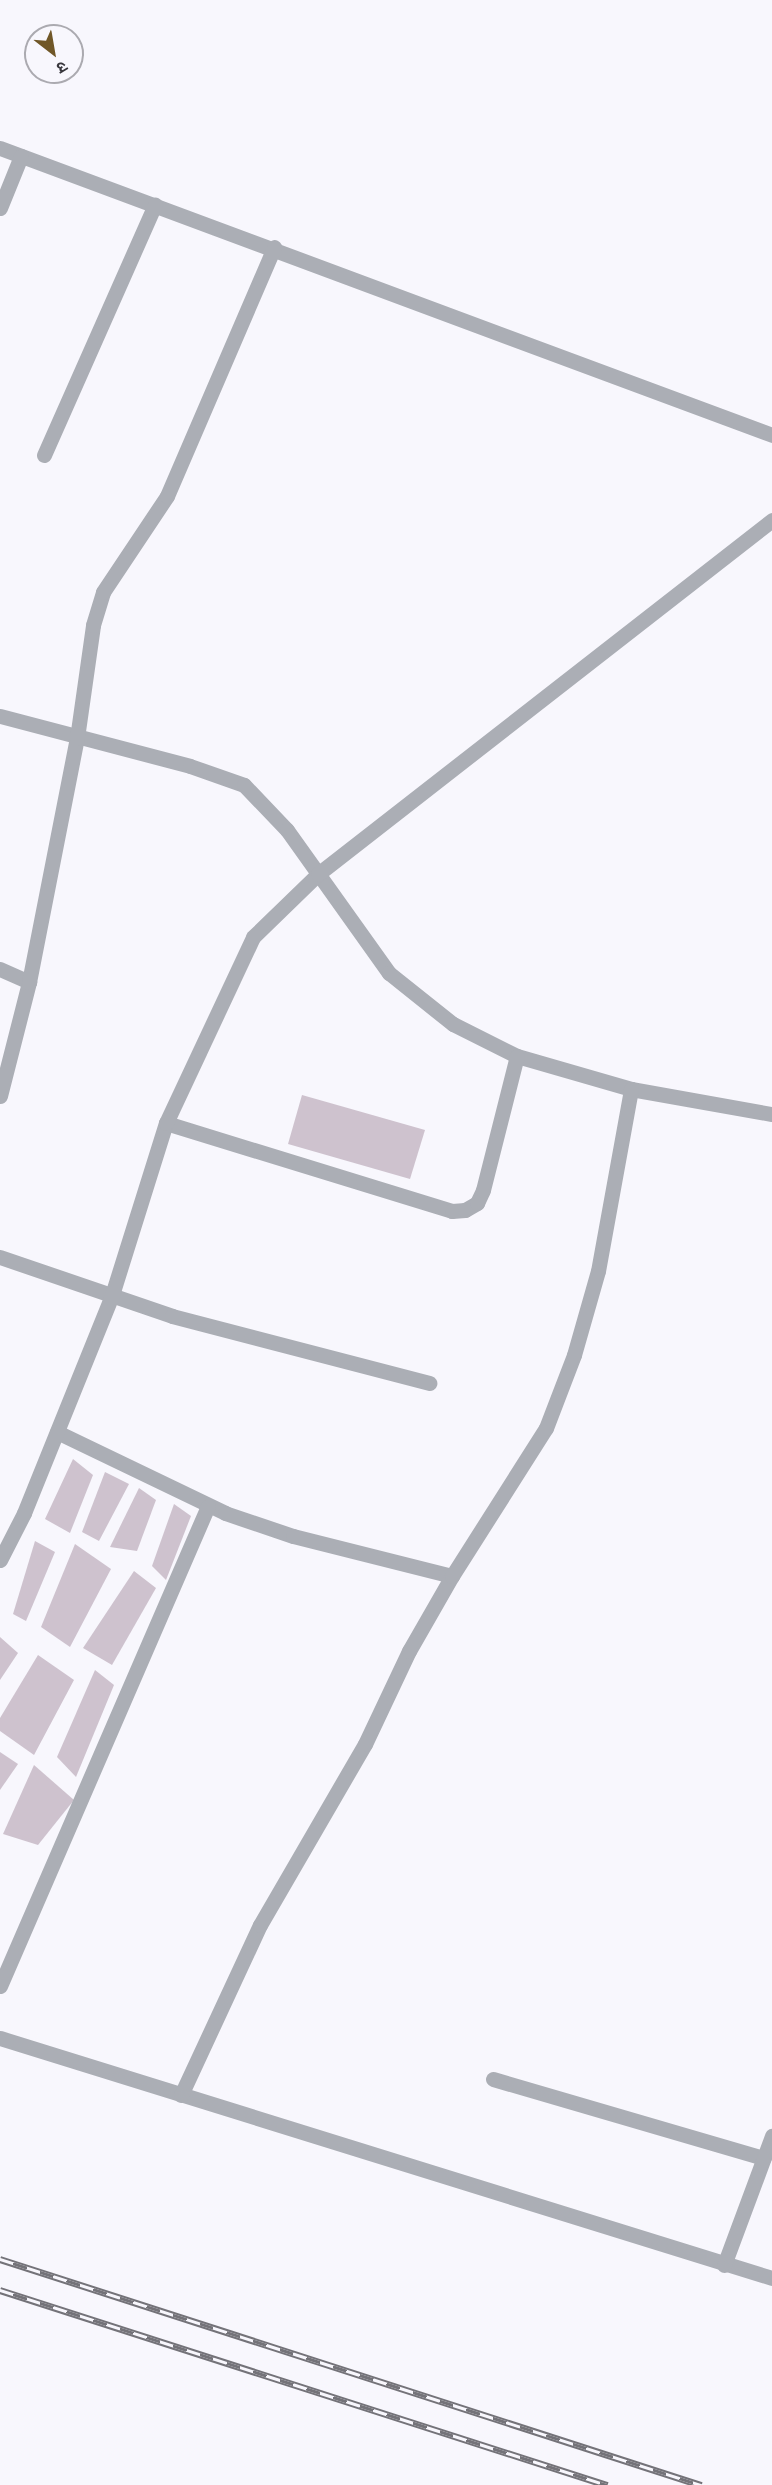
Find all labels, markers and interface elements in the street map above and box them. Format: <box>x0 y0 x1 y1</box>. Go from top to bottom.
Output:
north arrow <box>24 24 84 84</box>
text: उ <box>52 55 72 80</box>

